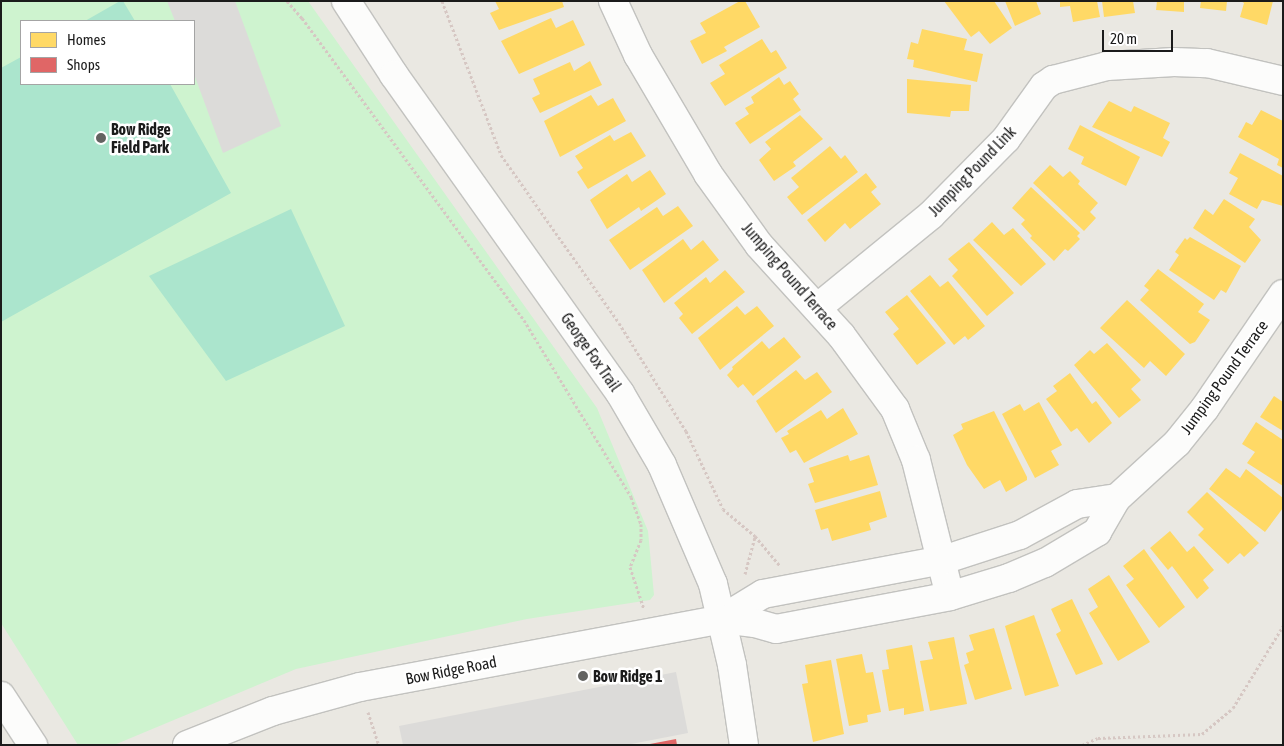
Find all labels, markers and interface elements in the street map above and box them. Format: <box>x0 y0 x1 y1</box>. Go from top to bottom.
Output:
legend <box>20 20 195 85</box>
scale bar <box>1104 20 1175 52</box>
text: 20 m <box>1110 30 1137 47</box>
text: Homes <box>67 31 106 48</box>
text: Shops <box>67 56 100 73</box>
place label: Bow Ridge Field Park <box>111 119 171 157</box>
street label: Jumping Pound Link <box>924 122 1020 220</box>
marker: Bow Ridge Field Park <box>95 132 107 144</box>
street label: Jumping Pound Terrace <box>738 218 842 334</box>
street label: George Fox Trail <box>557 309 625 395</box>
street label: Jumping Pound Terrace <box>1176 316 1272 438</box>
street label: Bow Ridge Road <box>404 652 498 688</box>
place label: Bow Ridge 1 <box>593 666 662 686</box>
marker: Bow Ridge 1 <box>577 670 589 682</box>

